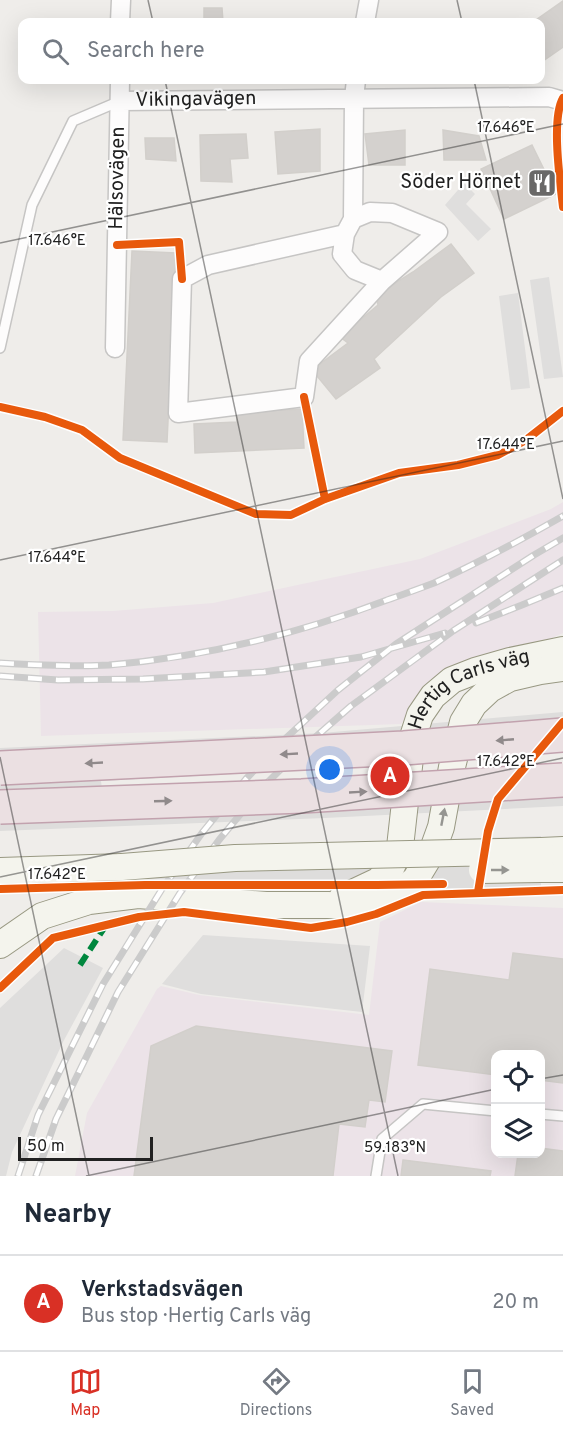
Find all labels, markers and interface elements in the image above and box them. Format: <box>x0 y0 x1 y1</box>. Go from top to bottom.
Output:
search box <box>18 18 545 84</box>
icon: search <box>39 35 72 68</box>
text: Search here <box>87 38 205 65</box>
street label: Vikingavägen <box>135 86 257 114</box>
text: 17.646°E <box>477 119 535 138</box>
street label: Hälsovägen <box>104 126 132 230</box>
restaurant icon: Söder Hörnet <box>526 167 558 199</box>
place label: Söder Hörnet <box>400 170 521 196</box>
text: 17.646°E <box>28 232 86 251</box>
text: 17.644°E <box>477 436 535 455</box>
text: 17.644°E <box>28 549 86 568</box>
street label: Hertig Carls väg <box>403 644 532 733</box>
one-way arrow <box>495 735 514 745</box>
one-way arrow <box>280 749 299 758</box>
text: 17.642°E <box>477 753 535 772</box>
pin: A <box>370 754 410 798</box>
your location <box>315 755 344 784</box>
one-way arrow <box>85 759 104 768</box>
one-way arrow <box>349 787 368 797</box>
one-way arrow <box>154 796 173 805</box>
one-way arrow <box>439 807 448 826</box>
one-way arrow <box>490 865 509 875</box>
text: 17.642°E <box>28 866 86 885</box>
map controls <box>491 1050 545 1158</box>
button: locate <box>491 1050 545 1104</box>
button: layers <box>491 1104 545 1158</box>
scale bar <box>18 1134 153 1162</box>
text: 50 m <box>27 1137 65 1157</box>
text: 59.183°N <box>364 1139 426 1158</box>
text: Nearby <box>24 1199 112 1232</box>
text: Verkstadsvägen <box>81 1277 244 1304</box>
text: A <box>36 1290 51 1316</box>
text: 20 m <box>492 1290 539 1316</box>
text: Bus stop · Hertig Carls väg <box>81 1304 311 1330</box>
tab: Map <box>69 1365 102 1421</box>
tab: Directions <box>240 1365 312 1421</box>
tab: Saved <box>450 1365 494 1421</box>

